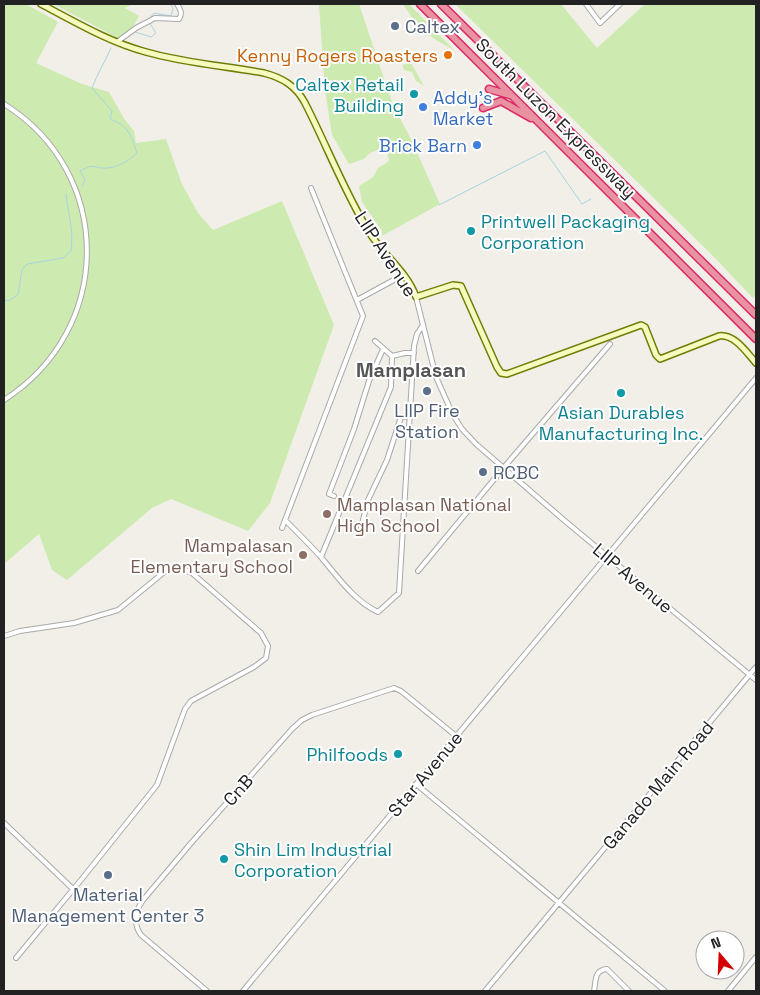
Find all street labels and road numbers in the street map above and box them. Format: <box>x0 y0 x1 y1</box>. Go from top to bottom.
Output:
street label: South Luzon Expressway <box>471 33 641 203</box>
street label: LIIP Avenue <box>350 207 422 301</box>
street label: LIIP Avenue <box>588 538 678 618</box>
street label: Ganado Main Road <box>597 716 719 854</box>
street label: Star Avenue <box>383 727 467 821</box>
street label: CnB <box>218 769 258 811</box>

